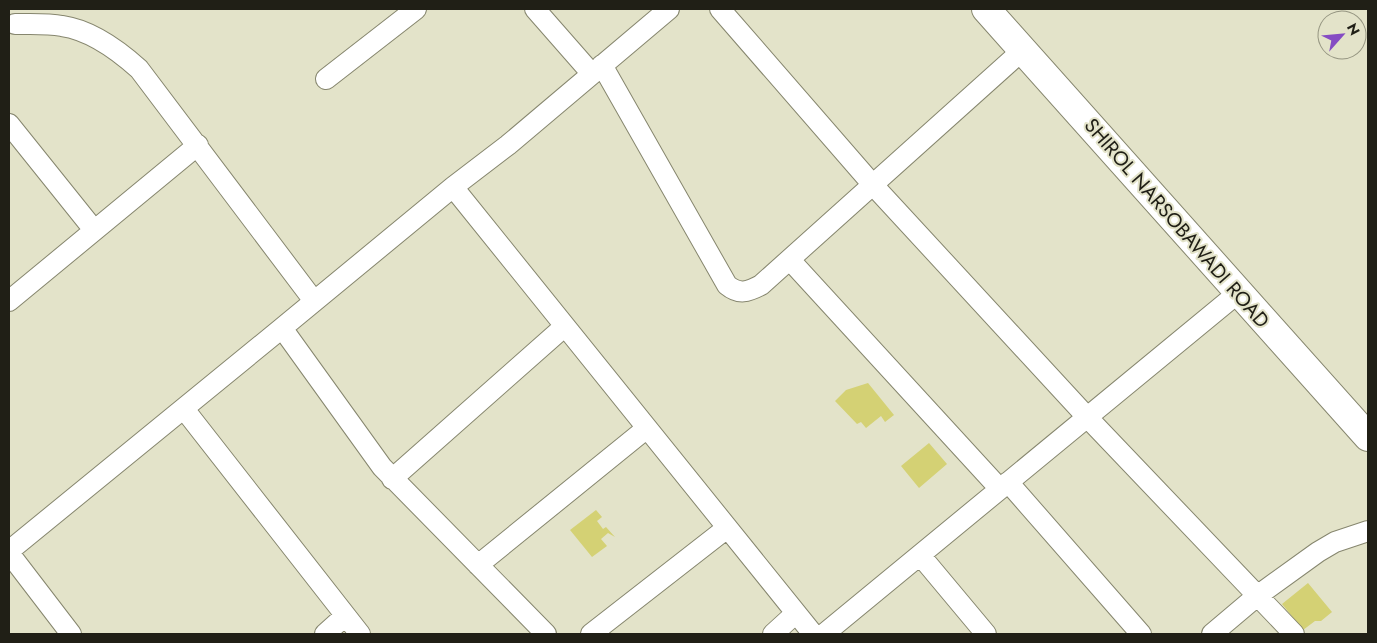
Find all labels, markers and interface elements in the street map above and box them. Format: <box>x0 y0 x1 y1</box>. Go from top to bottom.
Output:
north arrow <box>1317 10 1367 60</box>
text: N <box>1342 20 1365 39</box>
street label: SHIROL NARSOBAWADI ROAD <box>1077 112 1276 335</box>

